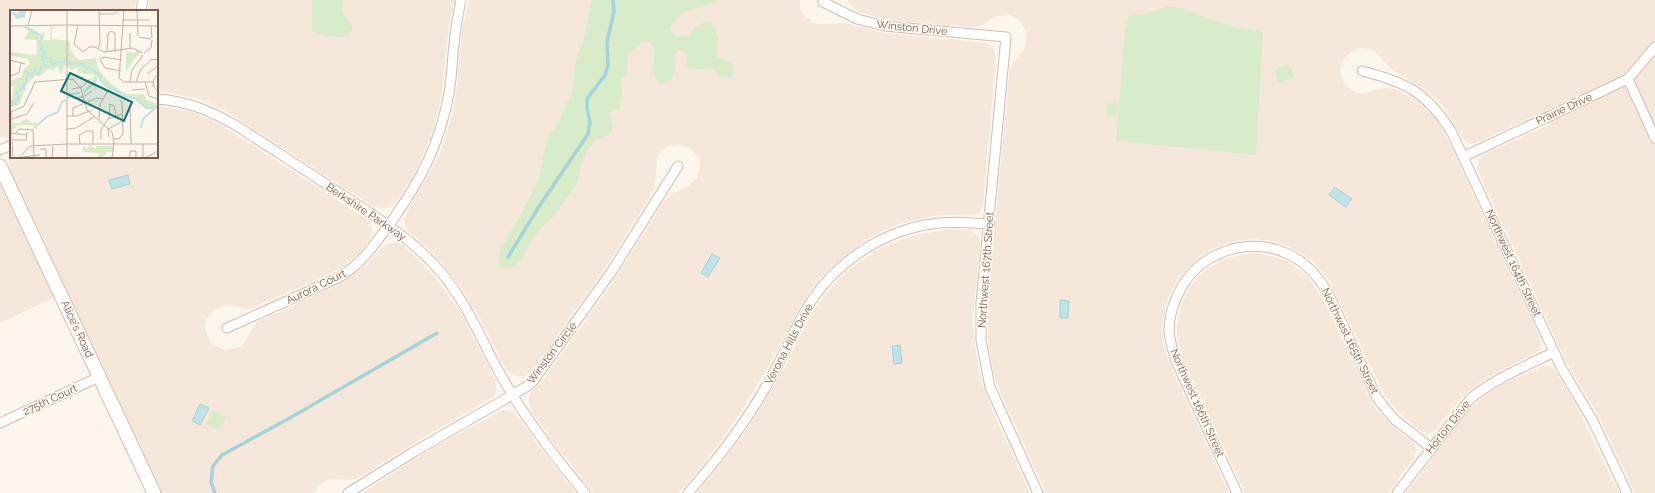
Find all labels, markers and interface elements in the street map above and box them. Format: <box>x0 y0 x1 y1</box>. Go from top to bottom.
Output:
inset map <box>10 10 158 158</box>
street label: Winston Drive <box>876 18 949 38</box>
street label: Prairie Drive <box>1534 90 1595 128</box>
street label: Berkshire Parkway <box>324 180 408 244</box>
street label: Northwest 164th Street <box>1482 207 1544 319</box>
street label: Northwest 167th Street <box>975 211 997 329</box>
street label: Aurora Court <box>284 267 348 307</box>
street label: Northwest 165th Street <box>1319 286 1382 396</box>
street label: Alice's Road <box>58 298 96 360</box>
street label: Verona Hills Drive <box>762 301 816 387</box>
street label: Winston Circle <box>525 319 580 387</box>
street label: Northwest 166th Street <box>1167 347 1227 459</box>
street label: 275th Court <box>21 382 80 418</box>
street label: Horton Drive <box>1423 397 1473 456</box>

